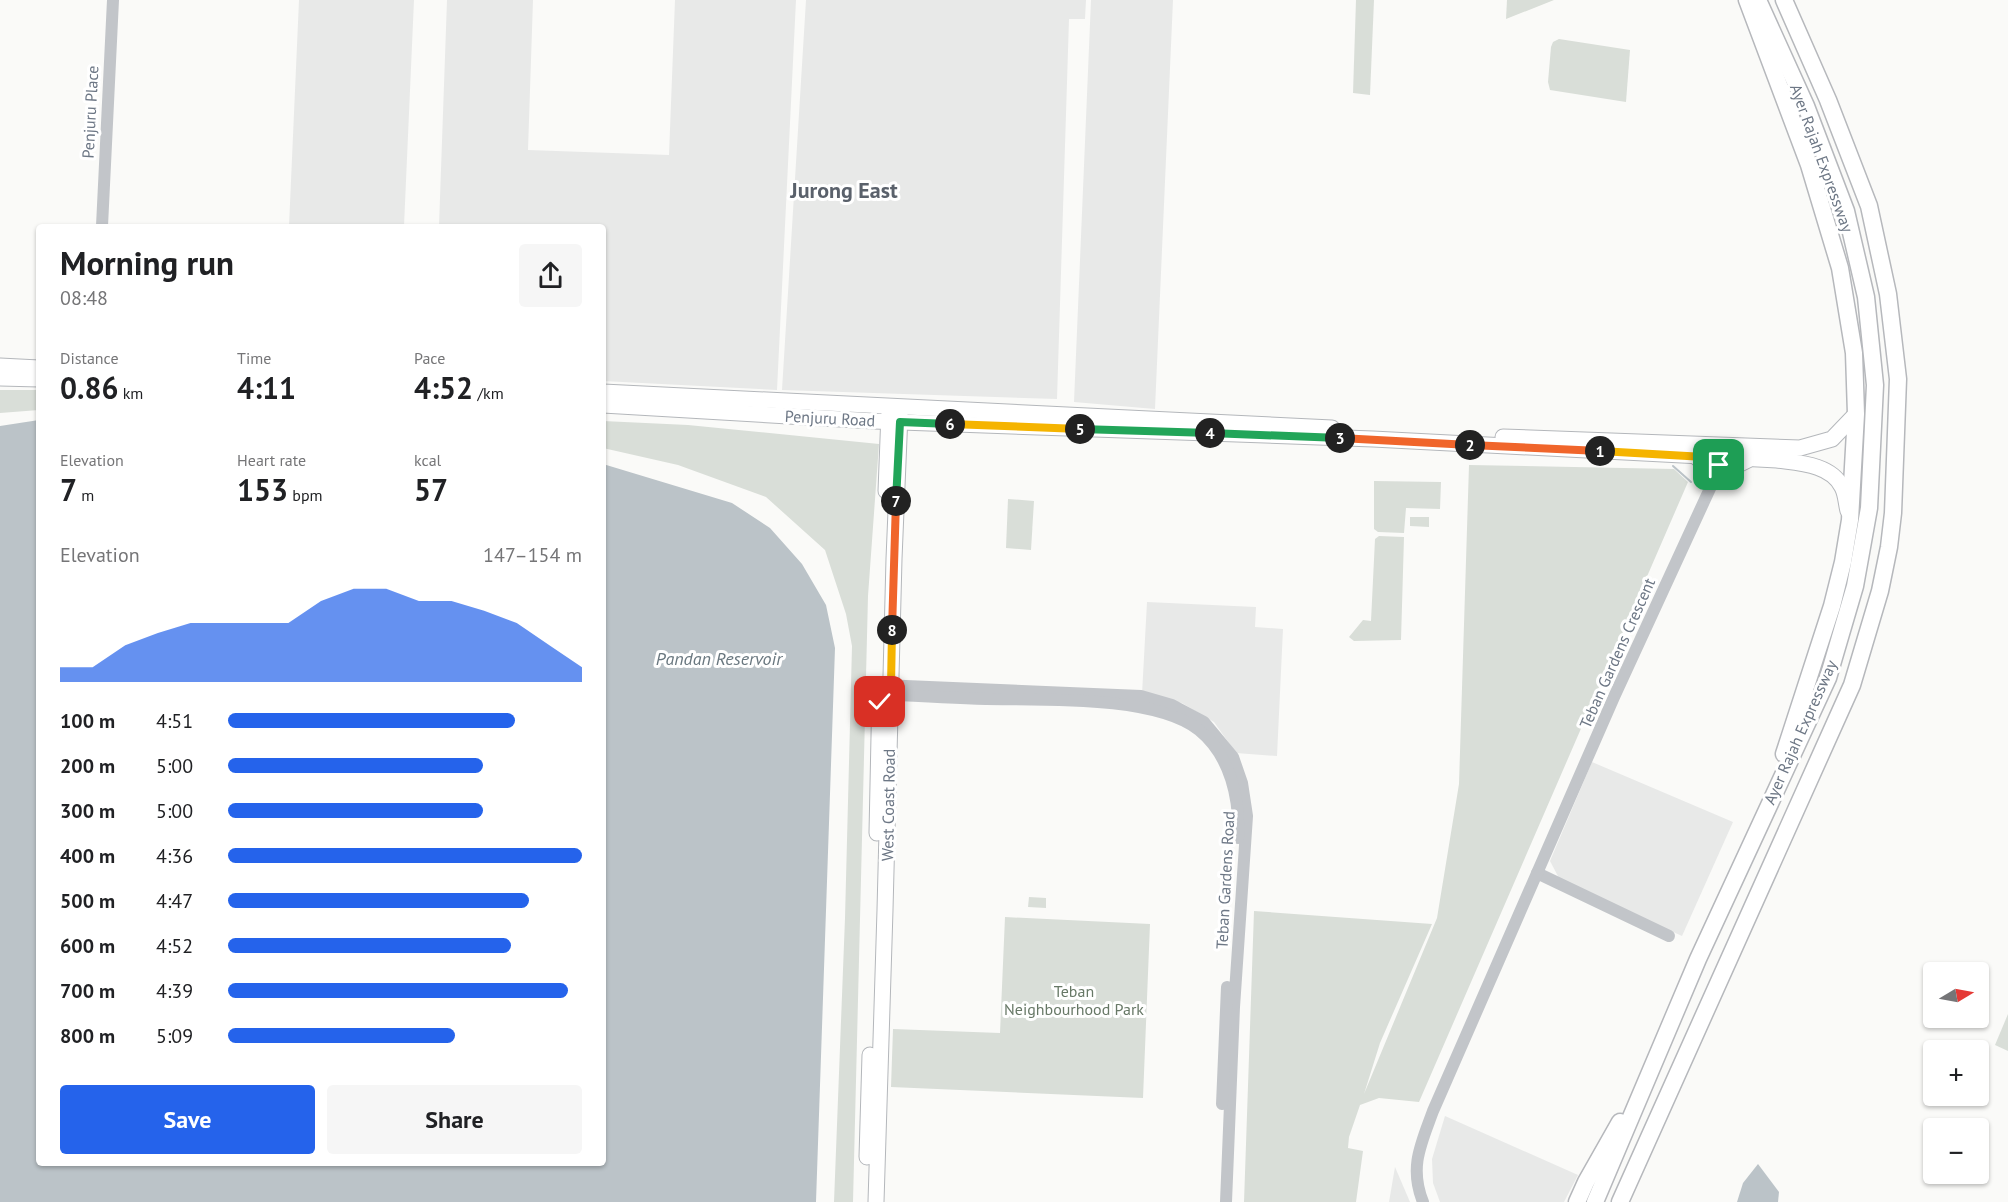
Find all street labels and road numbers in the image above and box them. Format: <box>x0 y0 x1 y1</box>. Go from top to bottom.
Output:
street label: Penjuru Place <box>78 65 102 159</box>
street label: Ayer Rajah Expressway <box>1786 81 1858 235</box>
street label: Penjuru Road <box>784 406 876 430</box>
street label: Teban Gardens Crescent <box>1575 574 1659 731</box>
street label: Ayer Rajah Expressway <box>1759 656 1841 807</box>
street label: West Coast Road <box>877 749 899 861</box>
street label: Teban Gardens Road <box>1211 811 1239 949</box>

